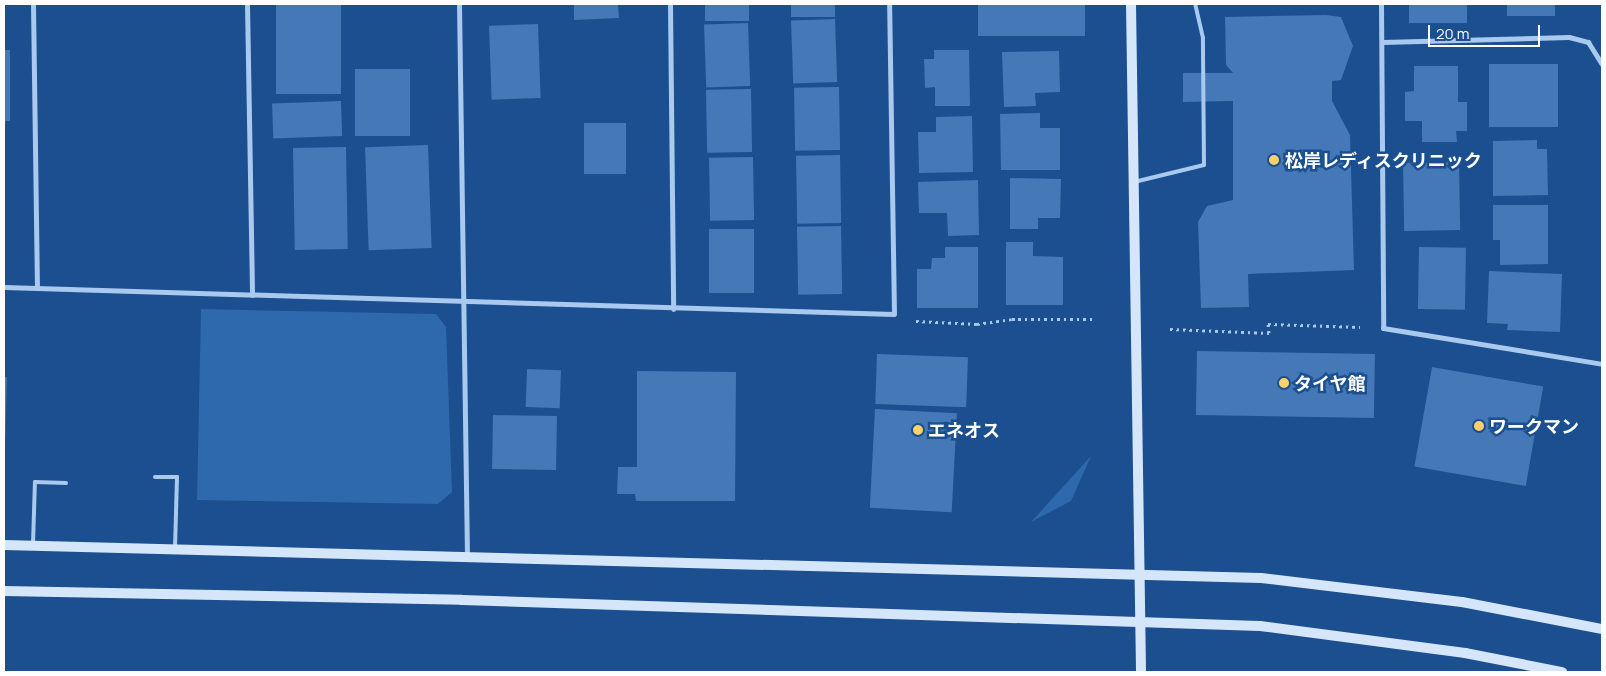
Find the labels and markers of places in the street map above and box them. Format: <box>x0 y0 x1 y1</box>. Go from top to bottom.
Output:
place label: 松岸レディスクリニック <box>1285 149 1483 171</box>
marker: 松岸レディスクリニック <box>1267 153 1281 167</box>
place label: タイヤ館 <box>1294 372 1366 394</box>
marker: タイヤ館 <box>1278 377 1290 389</box>
place label: ワークマン <box>1489 415 1579 437</box>
place label: エネオス <box>928 419 1000 441</box>
marker: ワークマン <box>1473 420 1485 432</box>
marker: エネオス <box>912 424 924 436</box>

